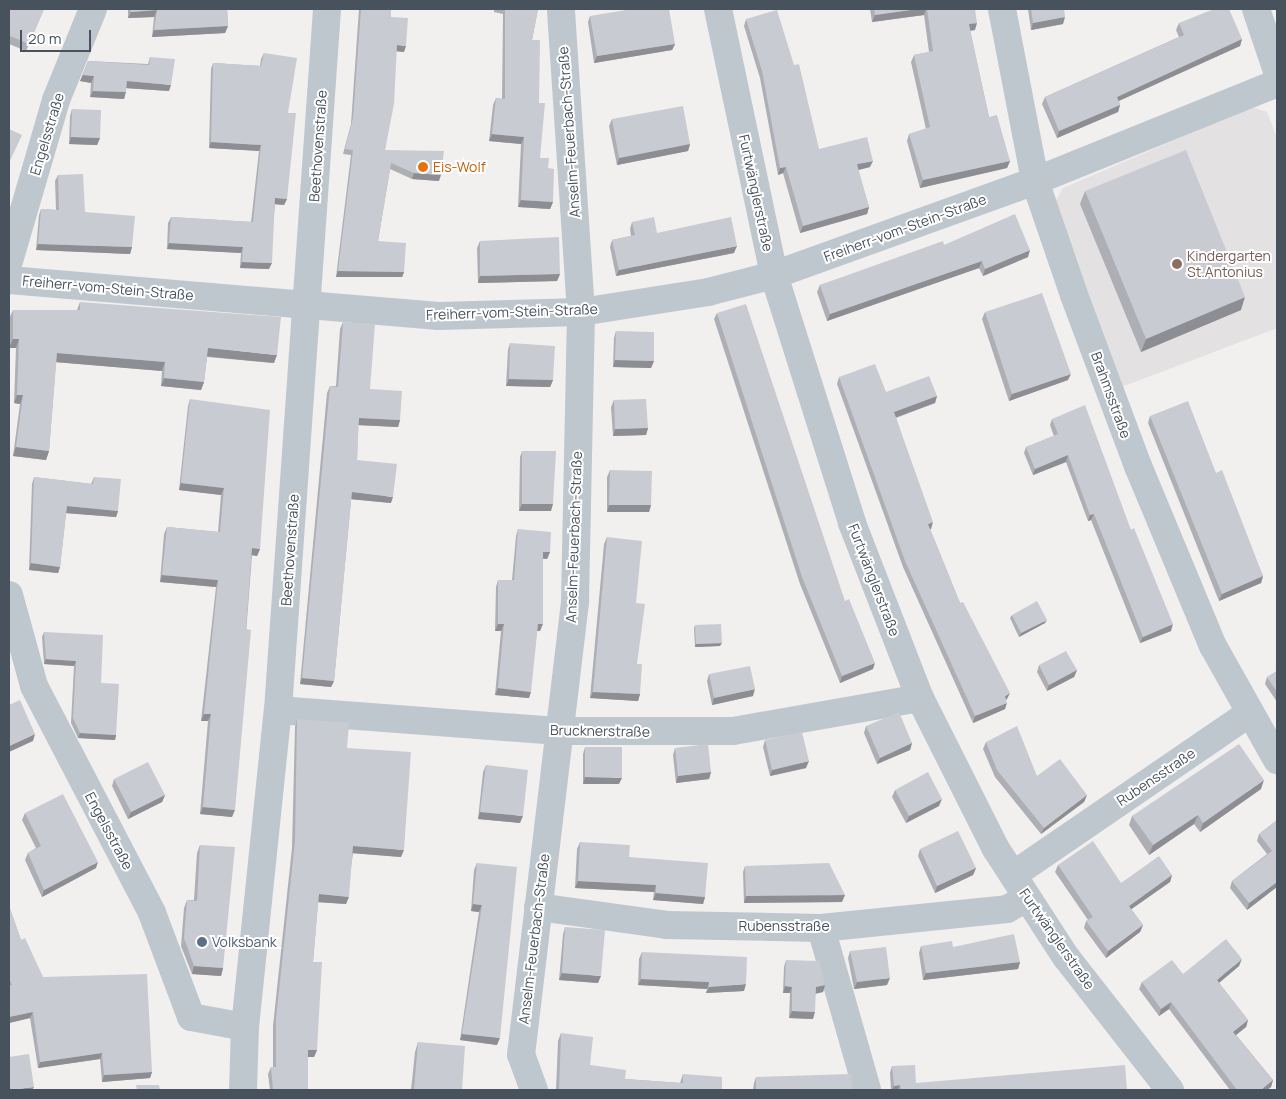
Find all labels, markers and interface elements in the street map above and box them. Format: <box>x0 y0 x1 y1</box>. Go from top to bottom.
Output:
scale bar <box>22 20 94 52</box>
text: 20 m <box>28 28 61 49</box>
street label: Anselm-Feuerbach-Straße <box>555 46 583 218</box>
street label: Beethovenstraße <box>306 90 330 202</box>
street label: Engelsstraße <box>26 91 68 177</box>
street label: Furtwänglerstraße <box>735 133 777 253</box>
place label: Eis-Wolf <box>433 159 486 175</box>
marker: Eis-Wolf <box>417 161 429 173</box>
street label: Freiherr-vom-Stein-Straße <box>821 191 989 265</box>
place label: Kindergarten St.Antonius <box>1187 248 1271 280</box>
marker: Kindergarten St.Antonius <box>1171 258 1183 270</box>
street label: Freiherr-vom-Stein-Straße <box>22 272 194 304</box>
street label: Freiherr-vom-Stein-Straße <box>426 301 598 323</box>
street label: Brahmsstraße <box>1088 349 1134 441</box>
street label: Anselm-Feuerbach-Straße <box>563 451 585 623</box>
street label: Beethovenstraße <box>278 494 302 606</box>
street label: Furtwänglerstraße <box>845 521 903 639</box>
street label: Brucknerstraße <box>550 722 650 740</box>
street label: Rubensstraße <box>1114 745 1198 809</box>
street label: Engelsstraße <box>82 789 136 873</box>
street label: Anselm-Feuerbach-Straße <box>515 853 553 1025</box>
street label: Furtwänglerstraße <box>1016 885 1098 993</box>
street label: Rubensstraße <box>738 918 830 934</box>
place label: Volksbank <box>212 934 277 950</box>
marker: Volksbank <box>196 936 208 948</box>

